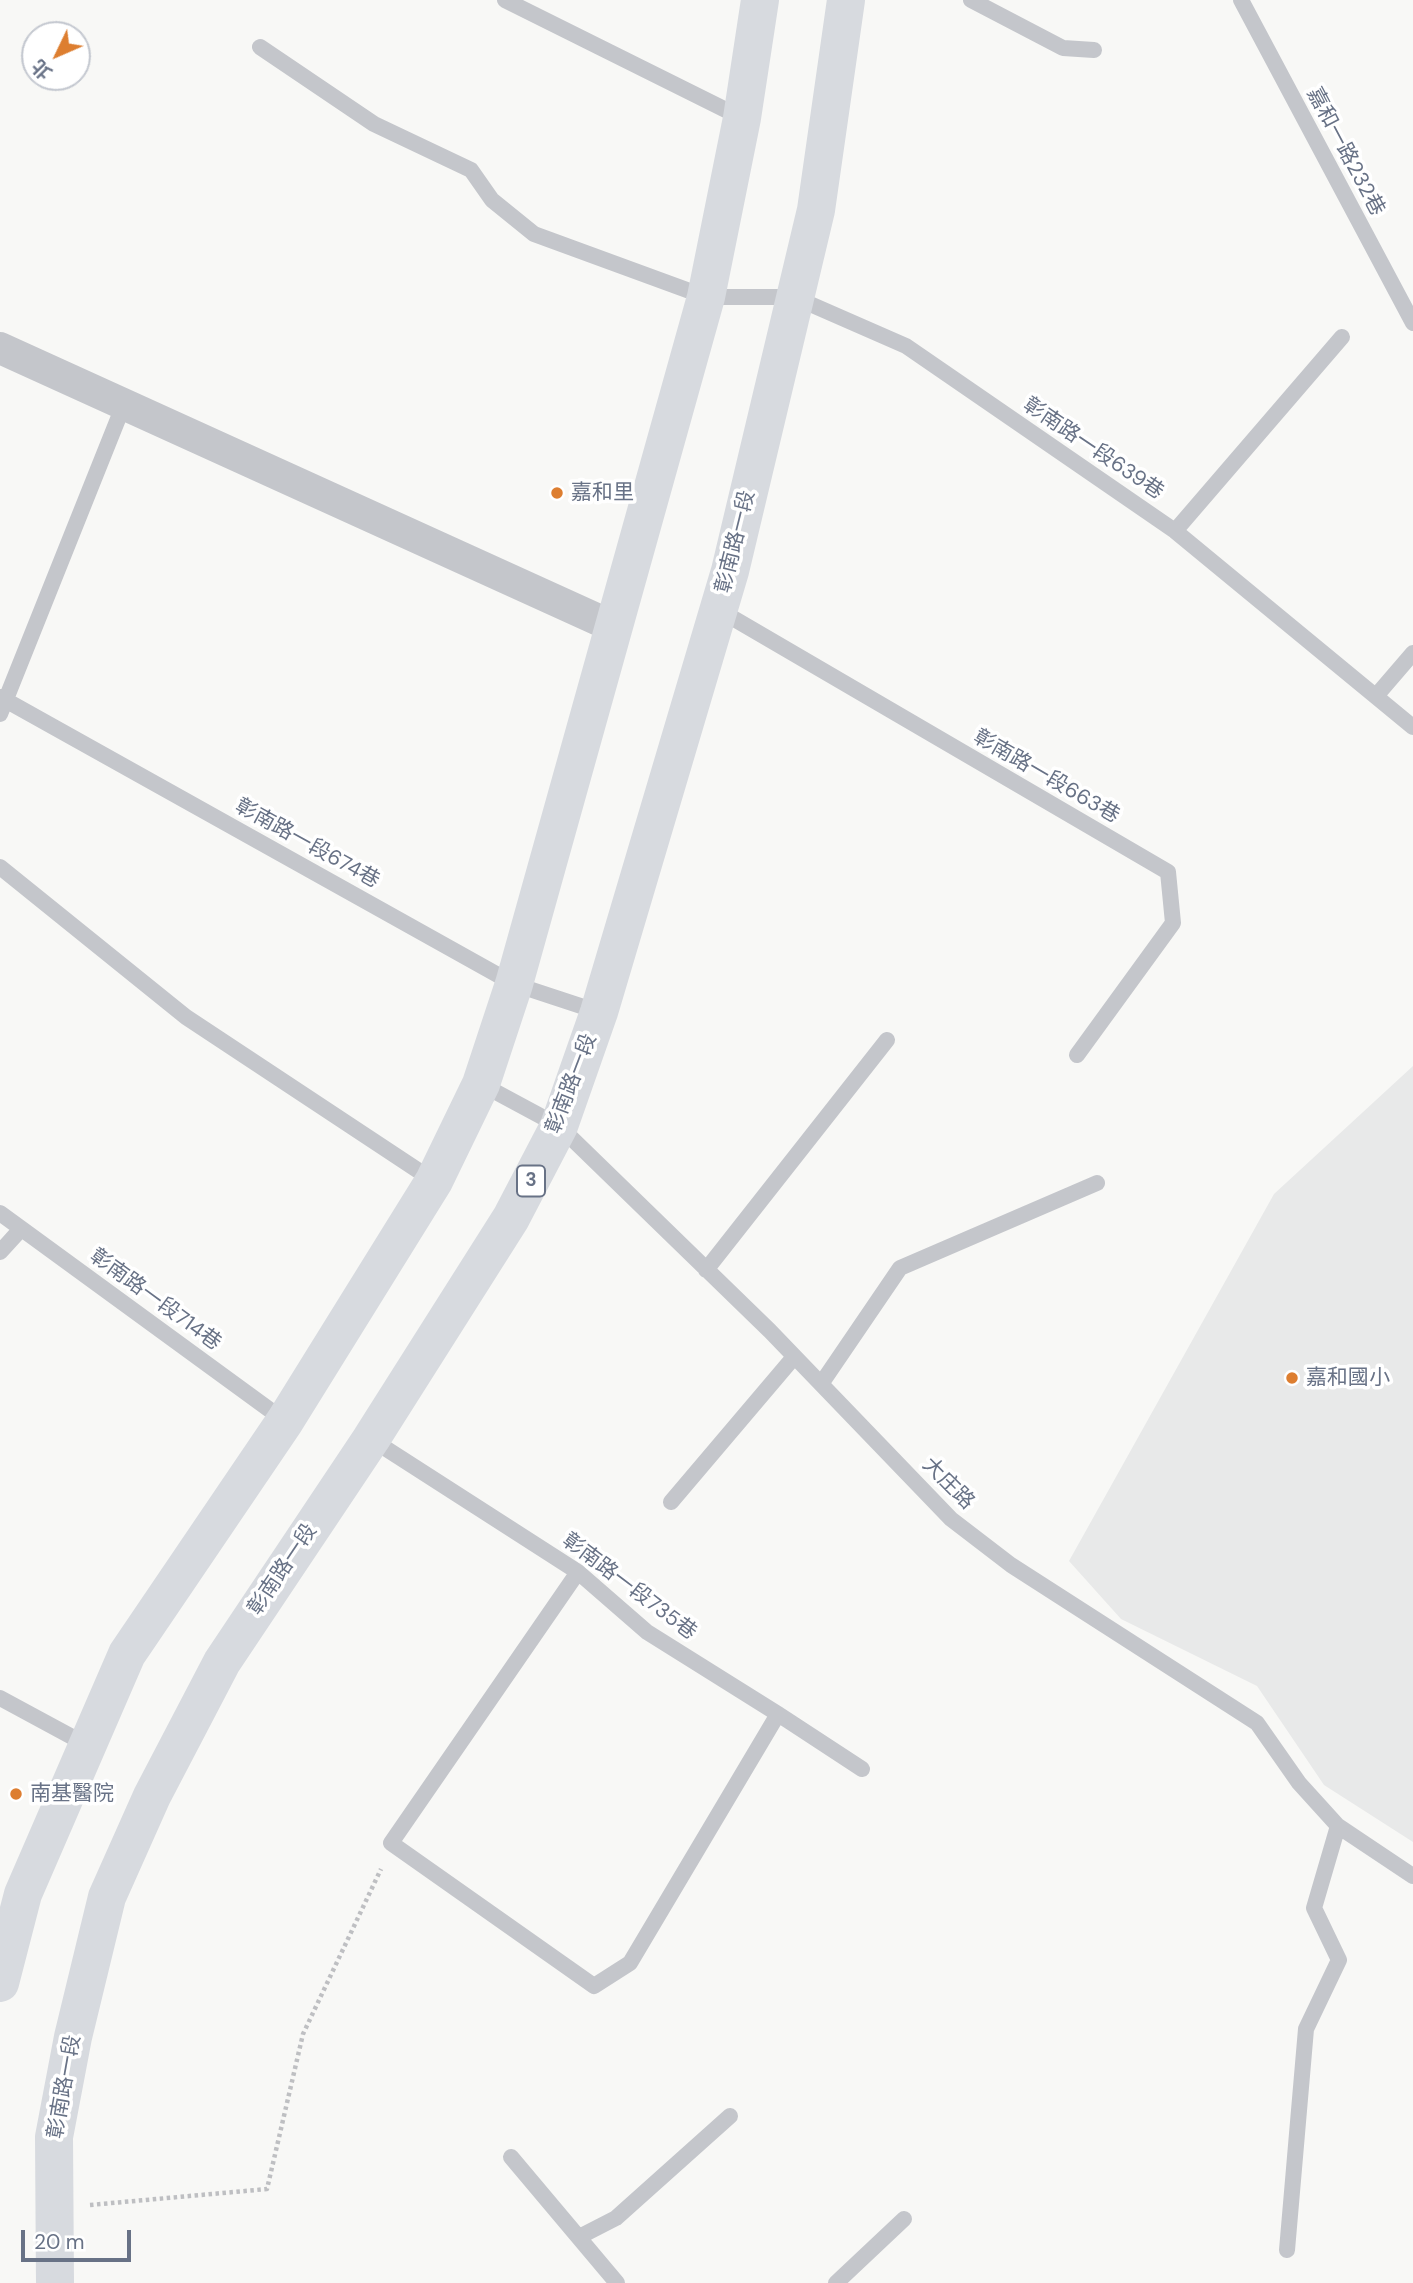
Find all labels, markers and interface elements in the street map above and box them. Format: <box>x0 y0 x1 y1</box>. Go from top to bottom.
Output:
north arrow <box>21 21 91 91</box>
text: 北 <box>26 54 58 85</box>
street label: 嘉和一路232巷 <box>1301 84 1389 220</box>
street label: 彰南路一段639巷 <box>1018 393 1168 505</box>
place label: 嘉和里 <box>571 480 634 506</box>
marker: 嘉和里 <box>549 485 565 501</box>
street label: 彰南路一段 <box>711 488 761 596</box>
street label: 彰南路一段663巷 <box>968 725 1124 829</box>
street label: 彰南路一段674巷 <box>230 794 384 894</box>
street label: 彰南路一段 <box>541 1030 603 1138</box>
road number: 3 <box>517 1166 545 1196</box>
street label: 彰南路一段714巷 <box>84 1244 226 1356</box>
place label: 嘉和國小 <box>1306 1365 1390 1391</box>
marker: 嘉和國小 <box>1284 1370 1300 1386</box>
street label: 大庄路 <box>917 1453 979 1515</box>
street label: 彰南路一段 <box>243 1519 323 1621</box>
street label: 彰南路一段735巷 <box>557 1528 701 1646</box>
place label: 南基醫院 <box>30 1781 114 1807</box>
marker: 南基醫院 <box>8 1786 24 1802</box>
street label: 彰南路一段 <box>43 2033 87 2141</box>
scale bar <box>24 2216 135 2260</box>
text: 20 m <box>34 2228 85 2256</box>

